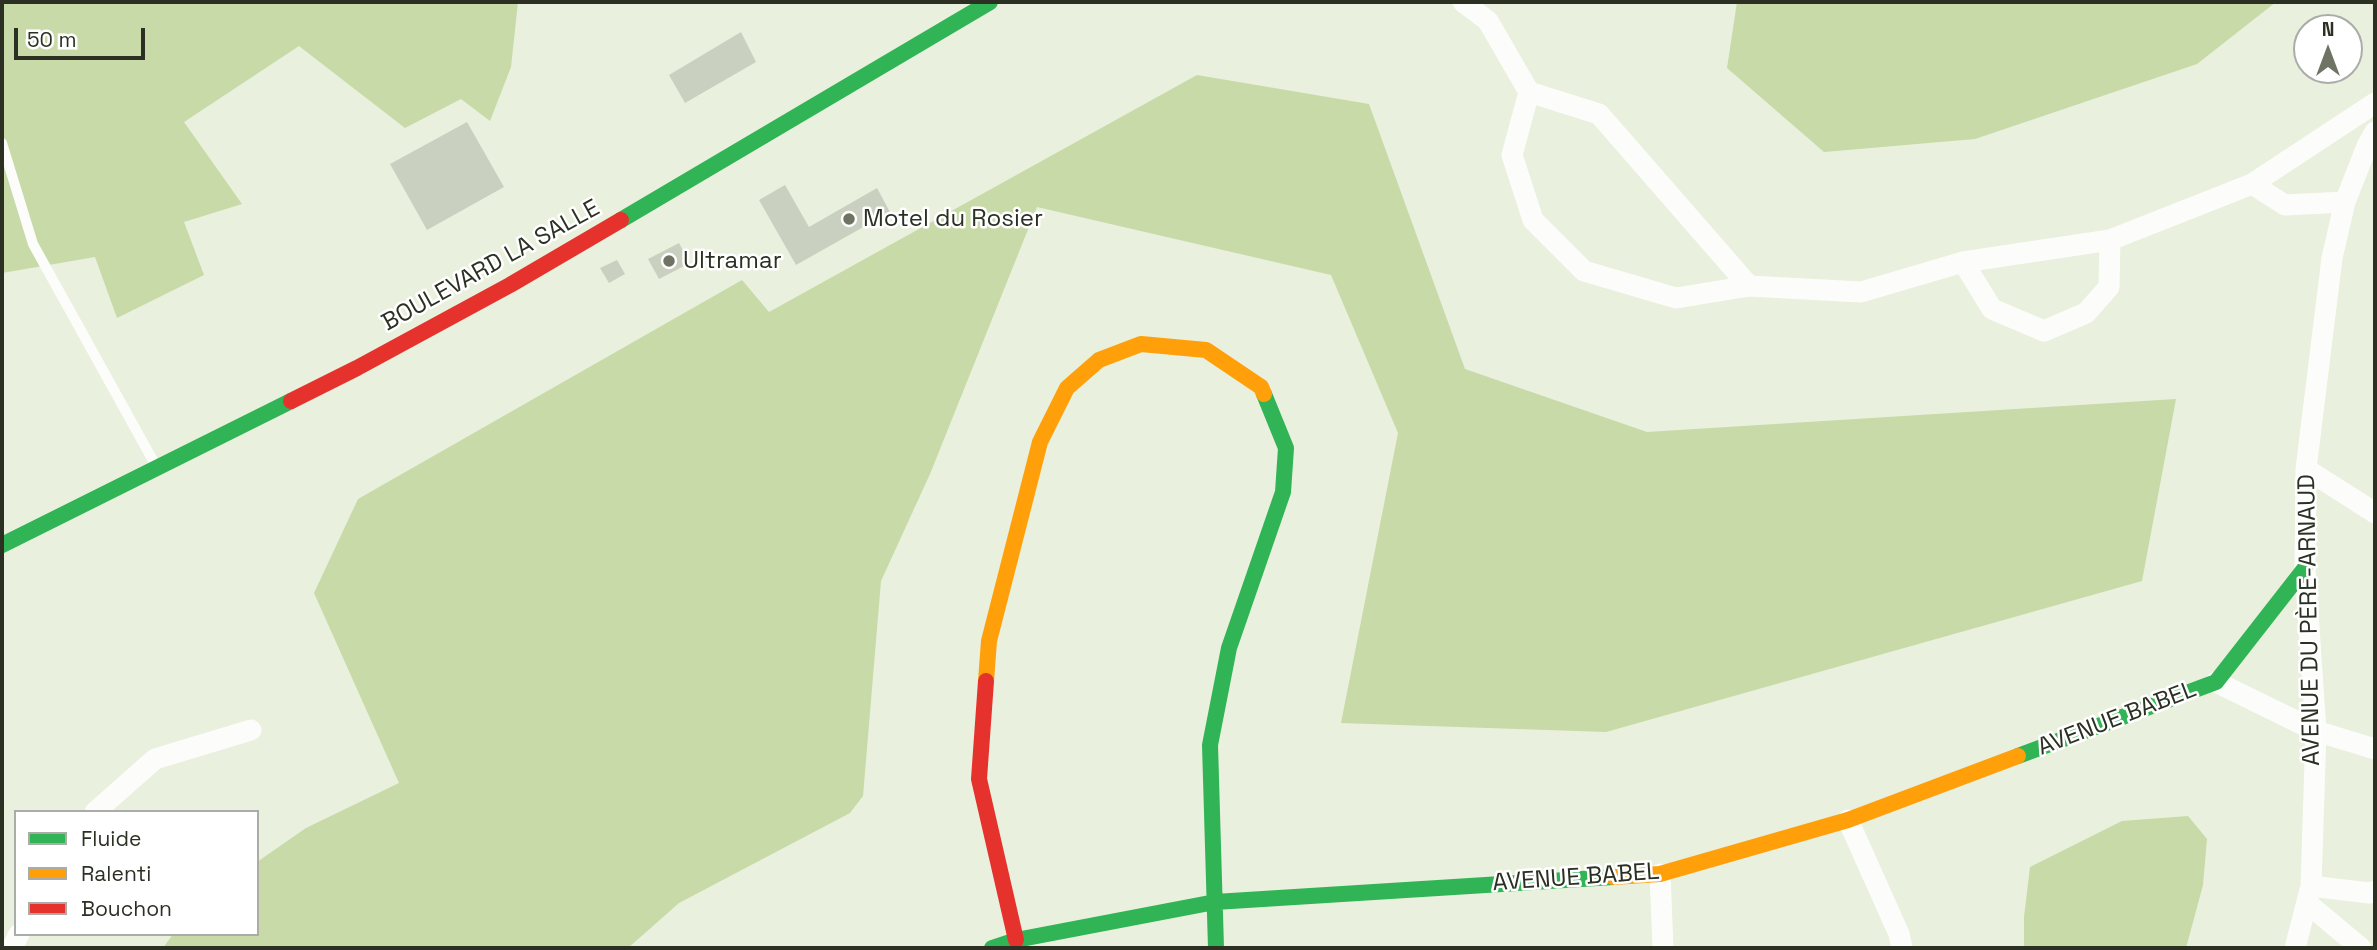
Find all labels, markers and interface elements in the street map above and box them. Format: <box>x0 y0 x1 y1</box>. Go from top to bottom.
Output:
scale bar <box>18 14 149 58</box>
north arrow <box>2293 14 2363 84</box>
text: N <box>2322 17 2334 42</box>
text: 50 m <box>27 26 77 53</box>
street label: BOULEVARD LA SALLE <box>377 194 605 338</box>
place label: Motel du Rosier <box>863 205 1043 233</box>
marker: Motel du Rosier <box>841 211 857 227</box>
place label: Ultramar <box>683 247 782 275</box>
marker: Ultramar <box>661 253 677 269</box>
street label: AVENUE DU PÈRE-ARNAUD <box>2293 474 2327 766</box>
street label: AVENUE BABEL <box>2034 676 2200 762</box>
legend <box>14 810 259 936</box>
text: Fluide <box>81 825 141 852</box>
street label: AVENUE BABEL <box>1492 858 1660 898</box>
text: Ralenti <box>81 860 151 887</box>
text: Bouchon <box>81 895 172 922</box>

